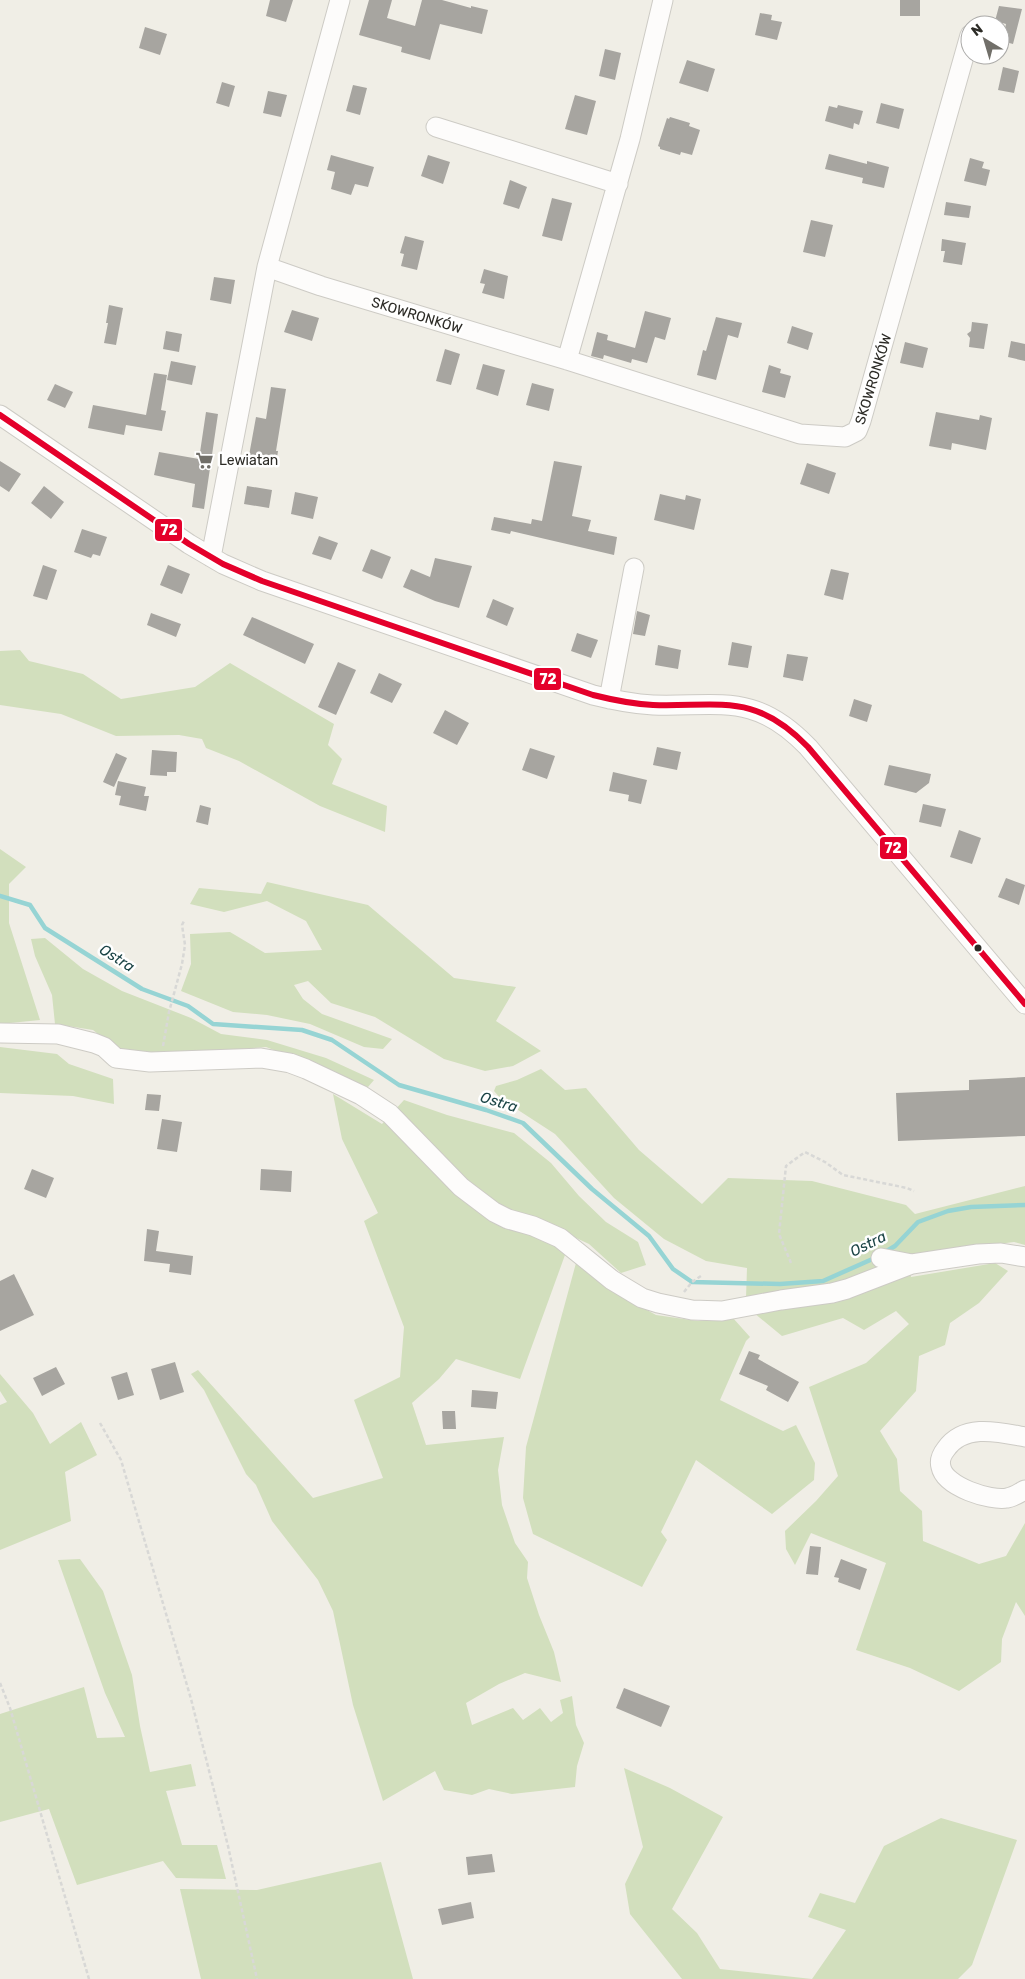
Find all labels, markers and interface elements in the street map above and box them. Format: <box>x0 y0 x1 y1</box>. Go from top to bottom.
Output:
north arrow <box>960 15 1010 65</box>
text: N <box>968 20 987 40</box>
street label: SKOWRONKÓW <box>369 293 465 337</box>
street label: SKOWRONKÓW <box>851 331 895 427</box>
supermarket icon: Lewiatan <box>195 450 215 470</box>
place label: Lewiatan <box>219 452 278 469</box>
line badge: 72 <box>154 518 183 542</box>
text: 72 <box>160 522 178 539</box>
line badge: 72 <box>533 667 562 691</box>
text: 72 <box>539 671 557 688</box>
line badge: 72 <box>879 836 908 860</box>
text: 72 <box>884 840 902 857</box>
water label: Ostra <box>96 940 138 976</box>
unlabelled marker <box>973 943 983 953</box>
water label: Ostra <box>478 1088 520 1116</box>
water label: Ostra <box>847 1227 889 1261</box>

